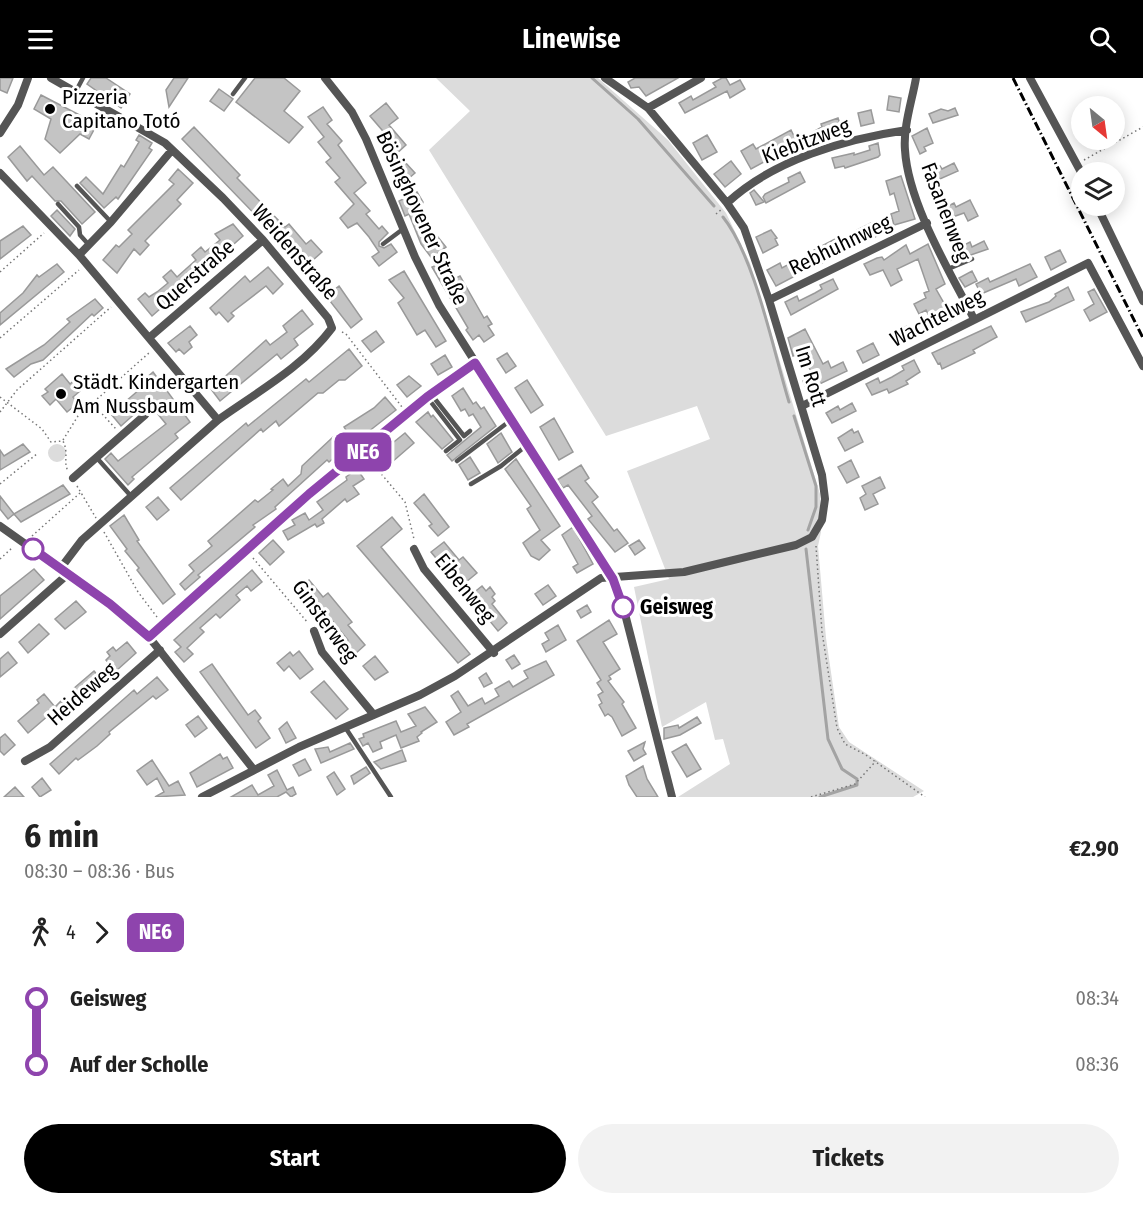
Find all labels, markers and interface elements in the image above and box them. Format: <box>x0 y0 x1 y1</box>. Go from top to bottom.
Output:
icon: menu <box>24 23 57 56</box>
text: Linewise <box>522 23 621 55</box>
icon: search <box>1086 23 1119 56</box>
place label: Pizzeria Capitano Totó <box>62 84 180 134</box>
north arrow <box>1071 96 1125 150</box>
map controls <box>1071 96 1125 216</box>
marker: Pizzeria Capitano Totó <box>43 102 57 116</box>
street label: Kiebitzweg <box>758 112 854 170</box>
street label: Bösinghovener Straße <box>370 127 474 309</box>
street label: Fasanenweg <box>915 159 977 265</box>
button: layers <box>1071 162 1125 216</box>
street label: Weidenstraße <box>246 199 344 305</box>
street label: Rebhuhnweg <box>784 209 896 281</box>
street label: Querstraße <box>150 234 240 316</box>
street label: Wachtelweg <box>886 283 988 353</box>
street label: Im Rott <box>789 342 833 410</box>
place label: Städt. Kindergarten Am Nussbaum <box>73 369 239 419</box>
marker: Städt. Kindergarten Am Nussbaum <box>54 387 68 401</box>
line badge: NE6 <box>328 432 398 472</box>
text: NE6 <box>346 439 380 465</box>
unlabelled marker <box>22 538 44 560</box>
street label: Eibenweg <box>429 548 501 628</box>
street label: Ginsterweg <box>286 575 364 667</box>
place label: Geisweg <box>640 594 714 620</box>
marker: Geisweg <box>612 596 634 618</box>
street label: Heideweg <box>42 657 122 731</box>
text: 6 min <box>24 816 99 856</box>
text: €2.90 <box>1069 835 1119 862</box>
text: 08:30 – 08:36 · Bus <box>24 859 175 883</box>
icon: walk <box>24 916 57 949</box>
icon: forward <box>85 916 118 949</box>
text: NE6 <box>139 919 172 945</box>
text: 4 <box>66 920 76 944</box>
text: Geisweg <box>70 985 146 1012</box>
text: 08:34 <box>1076 986 1119 1010</box>
text: Auf der Scholle <box>70 1051 208 1078</box>
text: 08:36 <box>1075 1052 1119 1076</box>
button: Start <box>24 1124 566 1193</box>
button: Tickets <box>578 1124 1119 1193</box>

